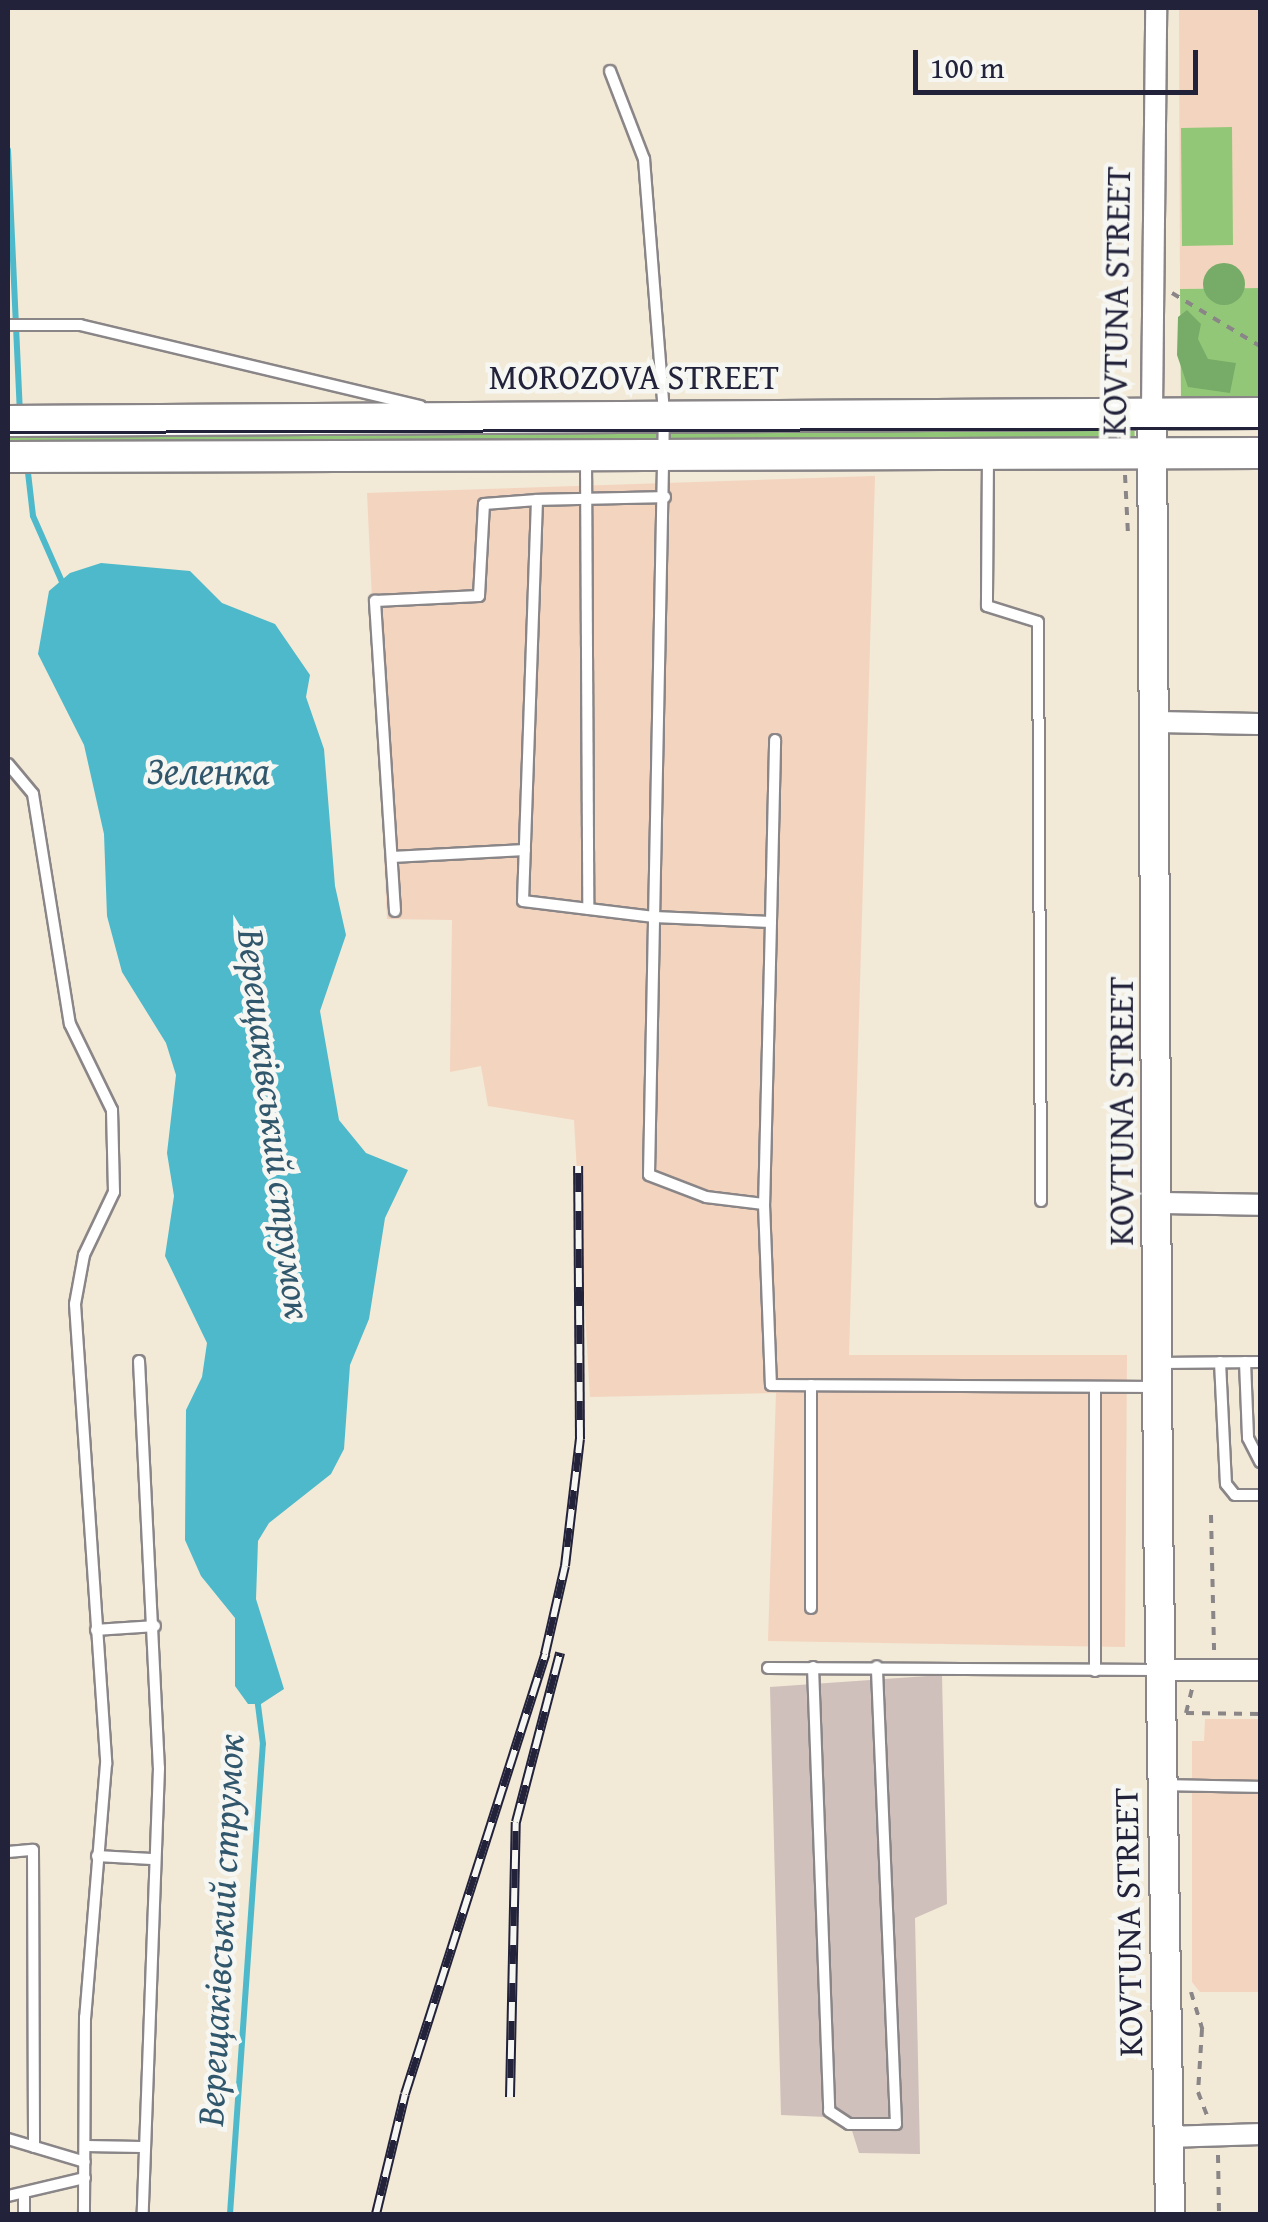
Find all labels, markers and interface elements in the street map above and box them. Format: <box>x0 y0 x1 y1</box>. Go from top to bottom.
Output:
scale bar <box>918 30 1203 92</box>
text: 100 m <box>930 45 1004 89</box>
street label: KOVTUNA STREET <box>1093 166 1139 436</box>
street label: MOROZOVA STREET <box>489 356 779 398</box>
water label: Зеленка <box>146 748 270 794</box>
water label: Верещаківський струмок <box>228 926 322 1322</box>
street label: KOVTUNA STREET <box>1100 976 1142 1246</box>
water label: Верещаківський струмок <box>187 1733 253 2127</box>
street label: KOVTUNA STREET <box>1105 1787 1151 2057</box>

